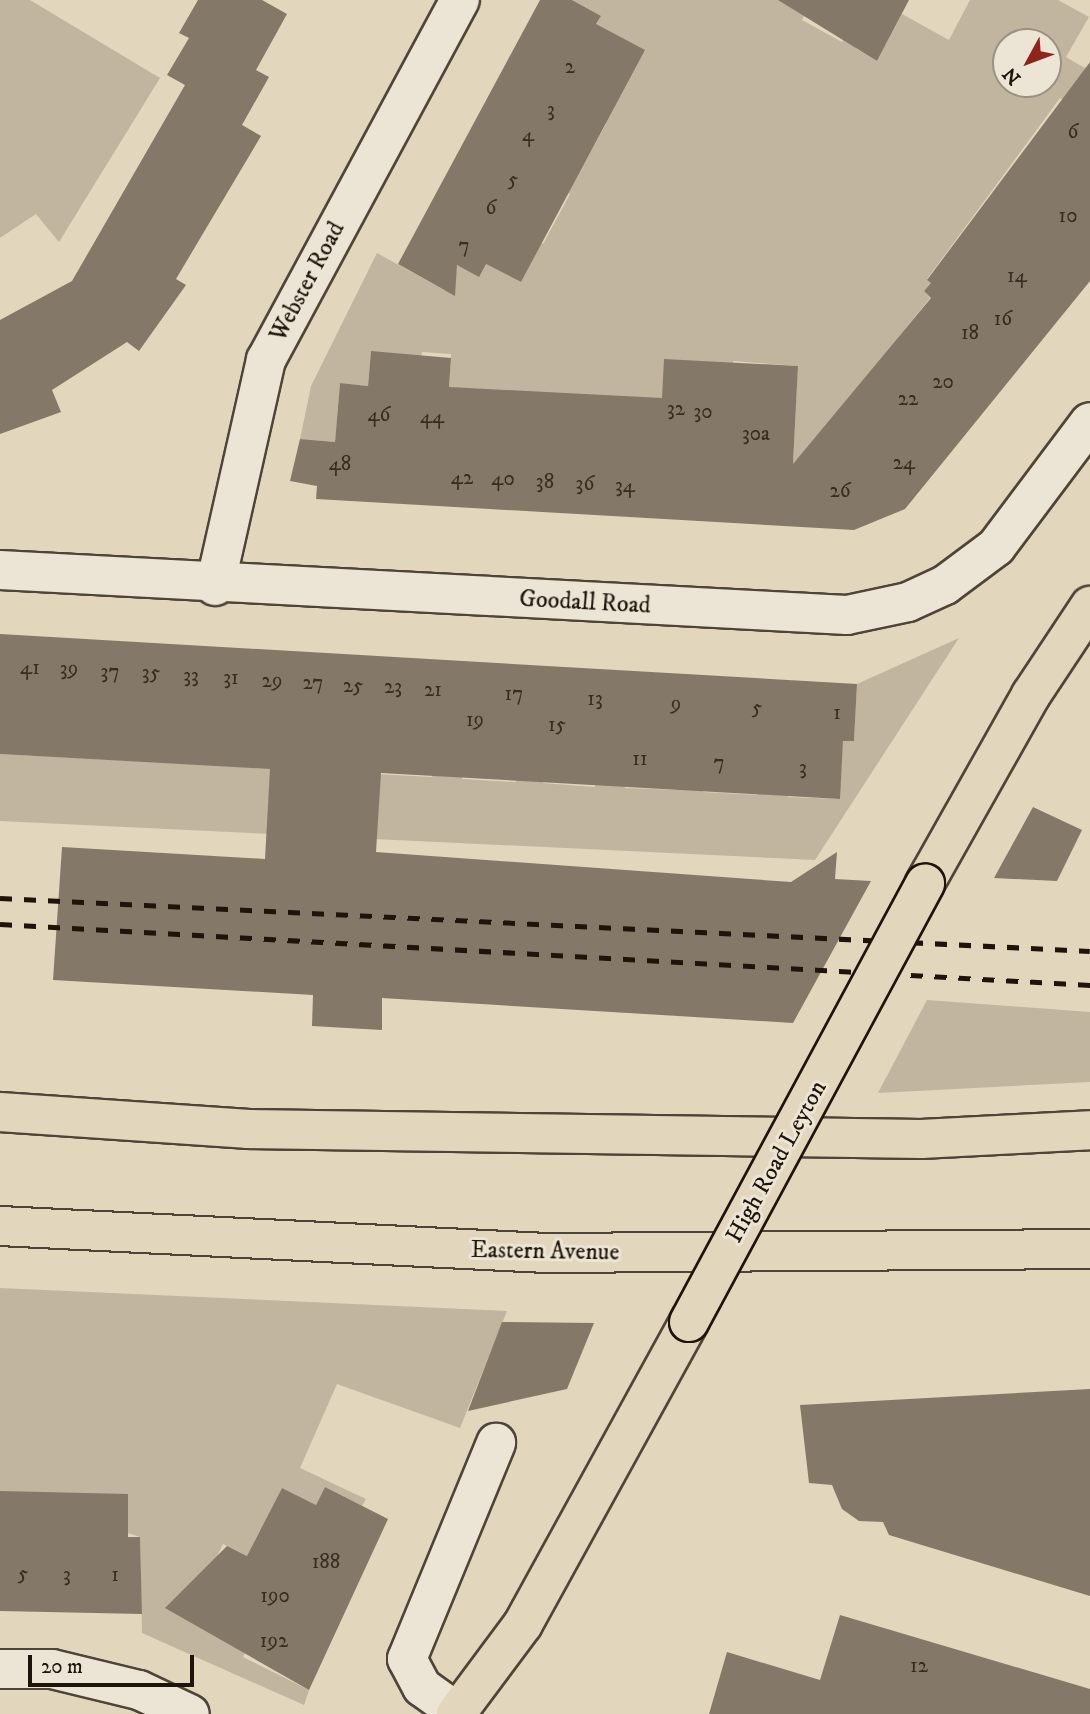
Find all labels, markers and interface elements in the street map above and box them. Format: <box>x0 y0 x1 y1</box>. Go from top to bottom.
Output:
north arrow <box>992 28 1062 98</box>
house number: 2 <box>565 54 575 80</box>
text: N <box>998 62 1026 89</box>
house number: 3 <box>547 97 555 123</box>
house number: 6 <box>1068 119 1078 145</box>
house number: 4 <box>522 122 534 148</box>
house number: 5 <box>508 167 518 193</box>
house number: 6 <box>486 195 496 221</box>
house number: 10 <box>1059 203 1077 229</box>
street label: Webster Road <box>264 217 352 347</box>
house number: 7 <box>458 233 470 259</box>
house number: 14 <box>1007 263 1027 289</box>
house number: 16 <box>994 306 1012 332</box>
house number: 18 <box>961 320 979 346</box>
house number: 20 <box>932 369 954 395</box>
house number: 22 <box>898 386 918 412</box>
house number: 32 <box>667 396 685 422</box>
house number: 30 <box>693 399 713 425</box>
house number: 46 <box>367 402 391 428</box>
house number: 44 <box>420 404 444 430</box>
house number: 30a <box>742 421 770 447</box>
house number: 24 <box>893 450 915 476</box>
house number: 48 <box>329 451 351 477</box>
house number: 42 <box>451 465 473 491</box>
house number: 40 <box>491 466 515 492</box>
house number: 38 <box>536 469 554 495</box>
house number: 36 <box>576 471 594 497</box>
house number: 34 <box>615 473 635 499</box>
house number: 26 <box>829 478 851 504</box>
street label: Goodall Road <box>519 585 651 621</box>
house number: 41 <box>20 655 40 681</box>
house number: 39 <box>60 656 78 682</box>
house number: 37 <box>101 659 119 685</box>
house number: 35 <box>142 660 160 686</box>
house number: 33 <box>183 663 199 689</box>
house number: 31 <box>223 665 239 691</box>
house number: 29 <box>262 668 282 694</box>
house number: 27 <box>303 670 323 696</box>
house number: 25 <box>343 673 363 699</box>
house number: 23 <box>384 674 402 700</box>
house number: 21 <box>424 677 442 703</box>
house number: 17 <box>505 681 523 707</box>
house number: 13 <box>587 686 603 712</box>
house number: 9 <box>671 691 681 717</box>
house number: 5 <box>752 695 762 721</box>
house number: 1 <box>833 700 841 726</box>
house number: 19 <box>466 707 484 733</box>
house number: 15 <box>548 712 566 738</box>
house number: 11 <box>632 746 648 772</box>
house number: 7 <box>713 750 725 776</box>
house number: 3 <box>799 755 807 781</box>
street label: High Road Leyton <box>720 1076 834 1248</box>
street label: Eastern Avenue <box>470 1236 620 1268</box>
house number: 188 <box>312 1549 340 1575</box>
house number: 5 <box>18 1561 28 1587</box>
house number: 3 <box>63 1562 71 1588</box>
house number: 1 <box>111 1562 119 1588</box>
house number: 190 <box>260 1583 290 1609</box>
house number: 192 <box>260 1628 288 1654</box>
scale bar <box>32 1640 198 1684</box>
house number: 12 <box>910 1653 928 1679</box>
text: 20 m <box>41 1654 83 1680</box>

